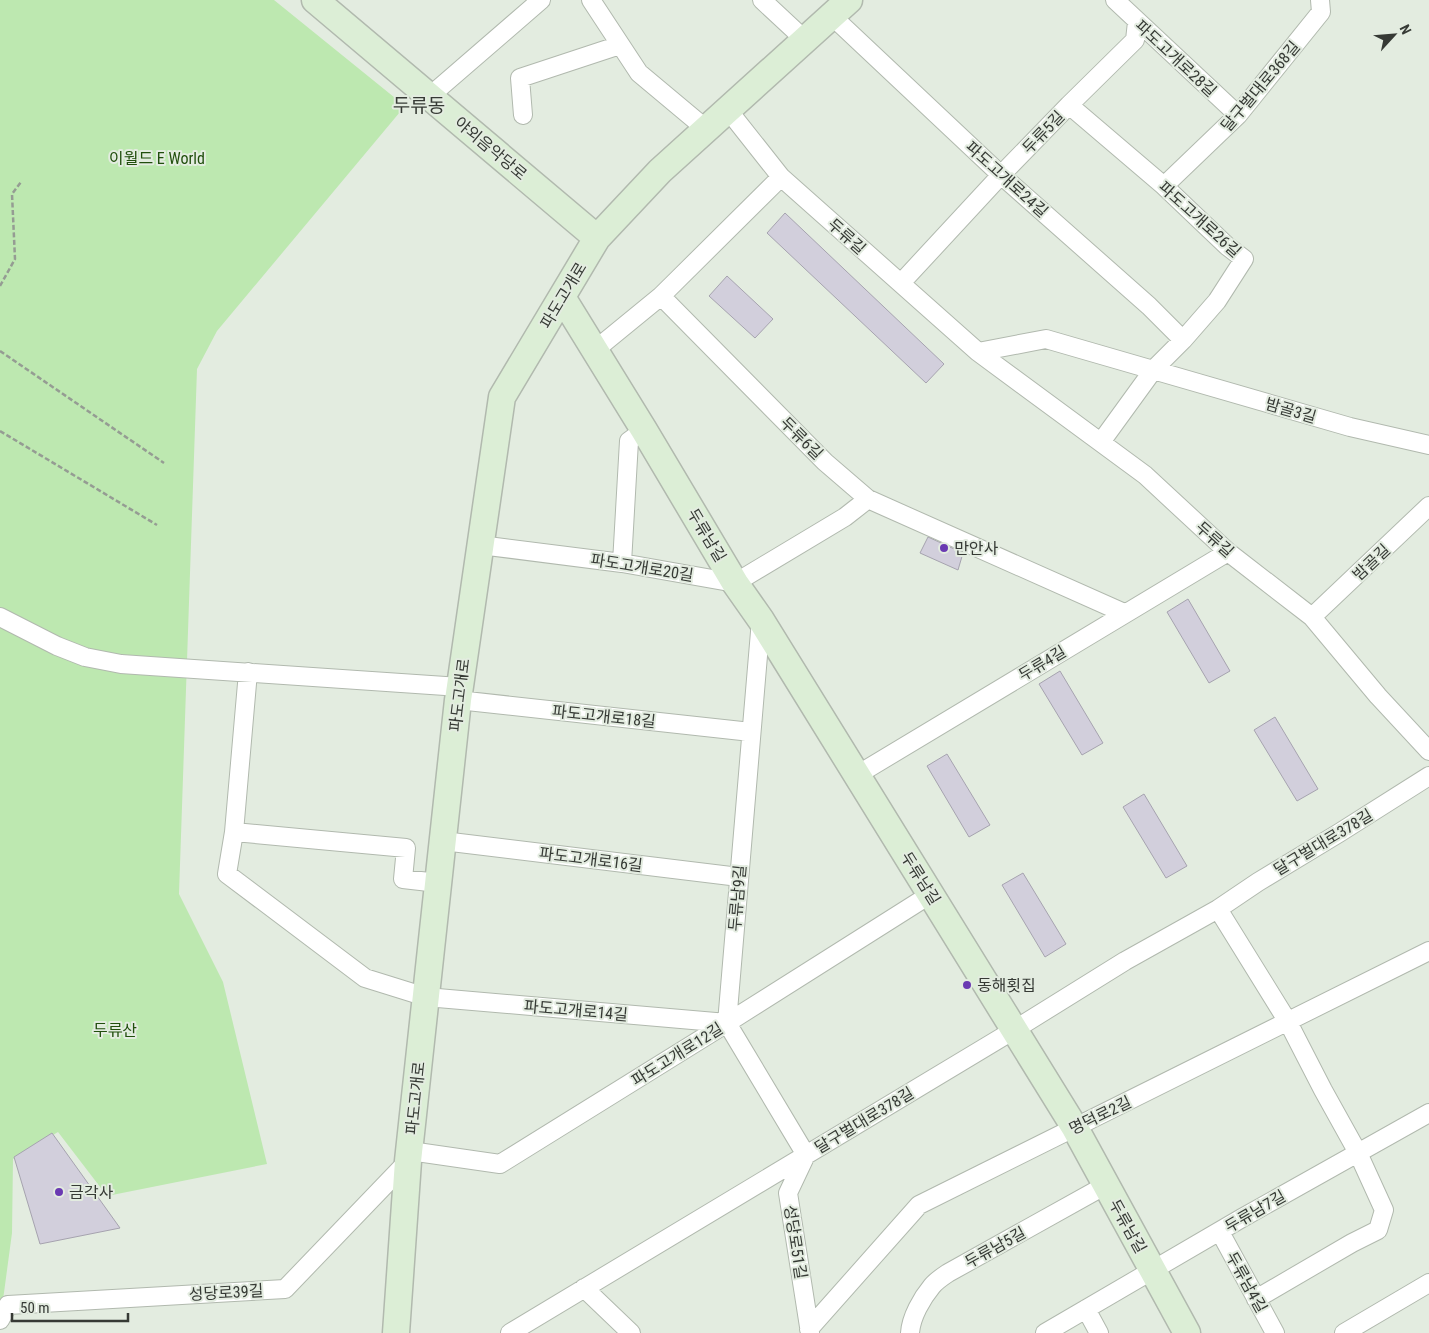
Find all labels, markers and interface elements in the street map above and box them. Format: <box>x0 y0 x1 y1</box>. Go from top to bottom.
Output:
north arrow <box>1369 10 1419 60</box>
street label: 파도고개로28길 <box>1131 16 1220 101</box>
text: N <box>1397 22 1415 37</box>
street label: 달구벌대로368길 <box>1217 37 1304 135</box>
district label: 두류동 <box>393 94 445 117</box>
street label: 두류5길 <box>1018 107 1068 158</box>
street label: 야외음악당로 <box>451 113 531 184</box>
street label: 파도고개로24길 <box>962 137 1052 221</box>
park label: 이월드 E World <box>109 149 205 168</box>
street label: 파도고개로26길 <box>1155 177 1245 261</box>
street label: 두류길 <box>824 215 869 258</box>
street label: 파도고개로 <box>536 259 591 332</box>
street label: 밤골3길 <box>1263 394 1319 427</box>
street label: 두류6길 <box>777 413 827 463</box>
street label: 두류남길 <box>683 505 730 565</box>
street label: 두류길 <box>1192 518 1237 561</box>
place label: 만안사 <box>954 539 998 558</box>
street label: 밤골길 <box>1349 540 1394 584</box>
marker: 만안사 <box>938 542 950 554</box>
street label: 파도고개로20길 <box>589 550 695 585</box>
street label: 두류4길 <box>1015 642 1069 685</box>
street label: 파도고개로 <box>446 657 473 733</box>
street label: 파도고개로18길 <box>551 702 657 731</box>
street label: 달구벌대로378길 <box>1270 805 1376 879</box>
street label: 파도고개로16길 <box>538 844 644 875</box>
street label: 두류남길 <box>897 848 944 908</box>
street label: 두류남9길 <box>725 864 750 932</box>
place label: 동해횟집 <box>977 976 1036 995</box>
marker: 동해횟집 <box>961 979 973 991</box>
street label: 파도고개로14길 <box>523 996 629 1024</box>
street label: 파도고개로12길 <box>628 1019 726 1090</box>
park label: 두류산 <box>93 1021 137 1040</box>
street label: 파도고개로 <box>402 1060 429 1136</box>
street label: 달구벌대로378길 <box>811 1083 917 1157</box>
street label: 명덕로2길 <box>1066 1092 1134 1139</box>
place label: 금각사 <box>69 1183 113 1202</box>
marker: 금각사 <box>53 1186 65 1198</box>
street label: 두류남7길 <box>1222 1187 1289 1236</box>
street label: 두류남길 <box>1105 1196 1150 1257</box>
street label: 성당로51길 <box>780 1204 811 1280</box>
street label: 두류남5길 <box>961 1223 1029 1272</box>
street label: 두류남4길 <box>1222 1248 1271 1316</box>
street label: 성당로39길 <box>188 1281 264 1304</box>
scale bar <box>12 1290 129 1322</box>
text: 50 m <box>20 1299 50 1317</box>

